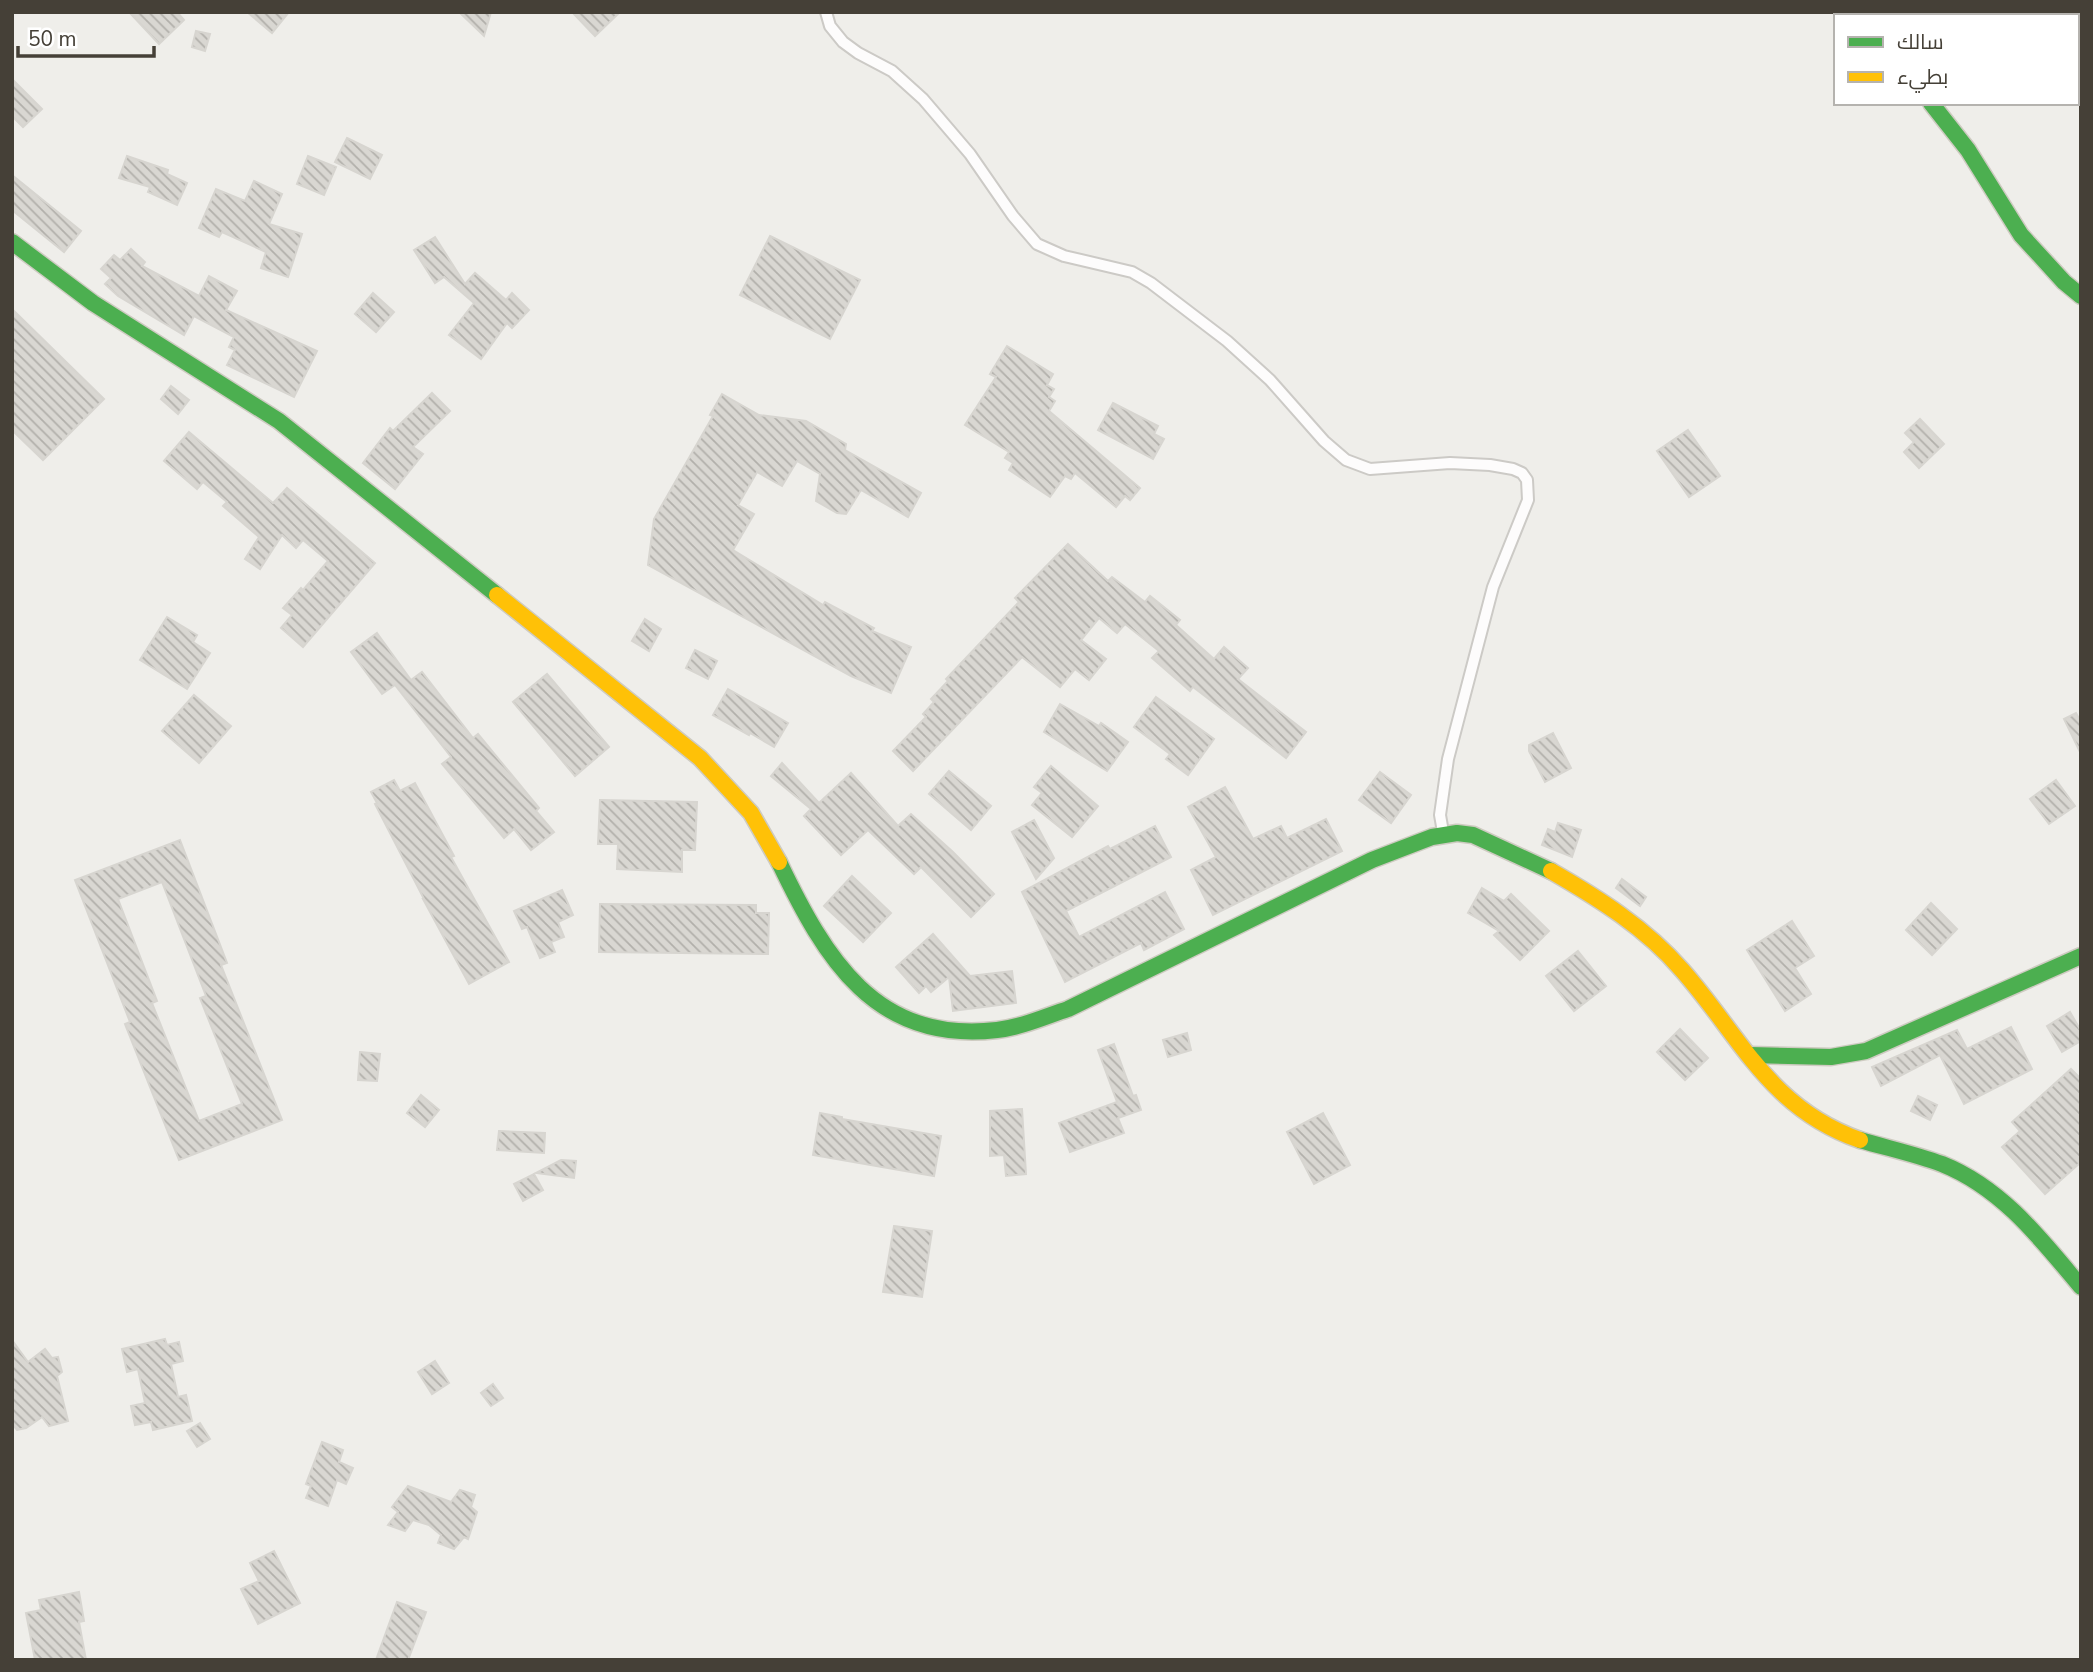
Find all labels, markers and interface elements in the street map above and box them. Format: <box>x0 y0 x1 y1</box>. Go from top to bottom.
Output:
scale bar <box>18 14 154 58</box>
legend <box>1834 14 2079 105</box>
text: 50 m <box>28 25 77 53</box>
text: سالك <box>1897 28 1944 56</box>
text: بطيء <box>1897 63 1948 93</box>

